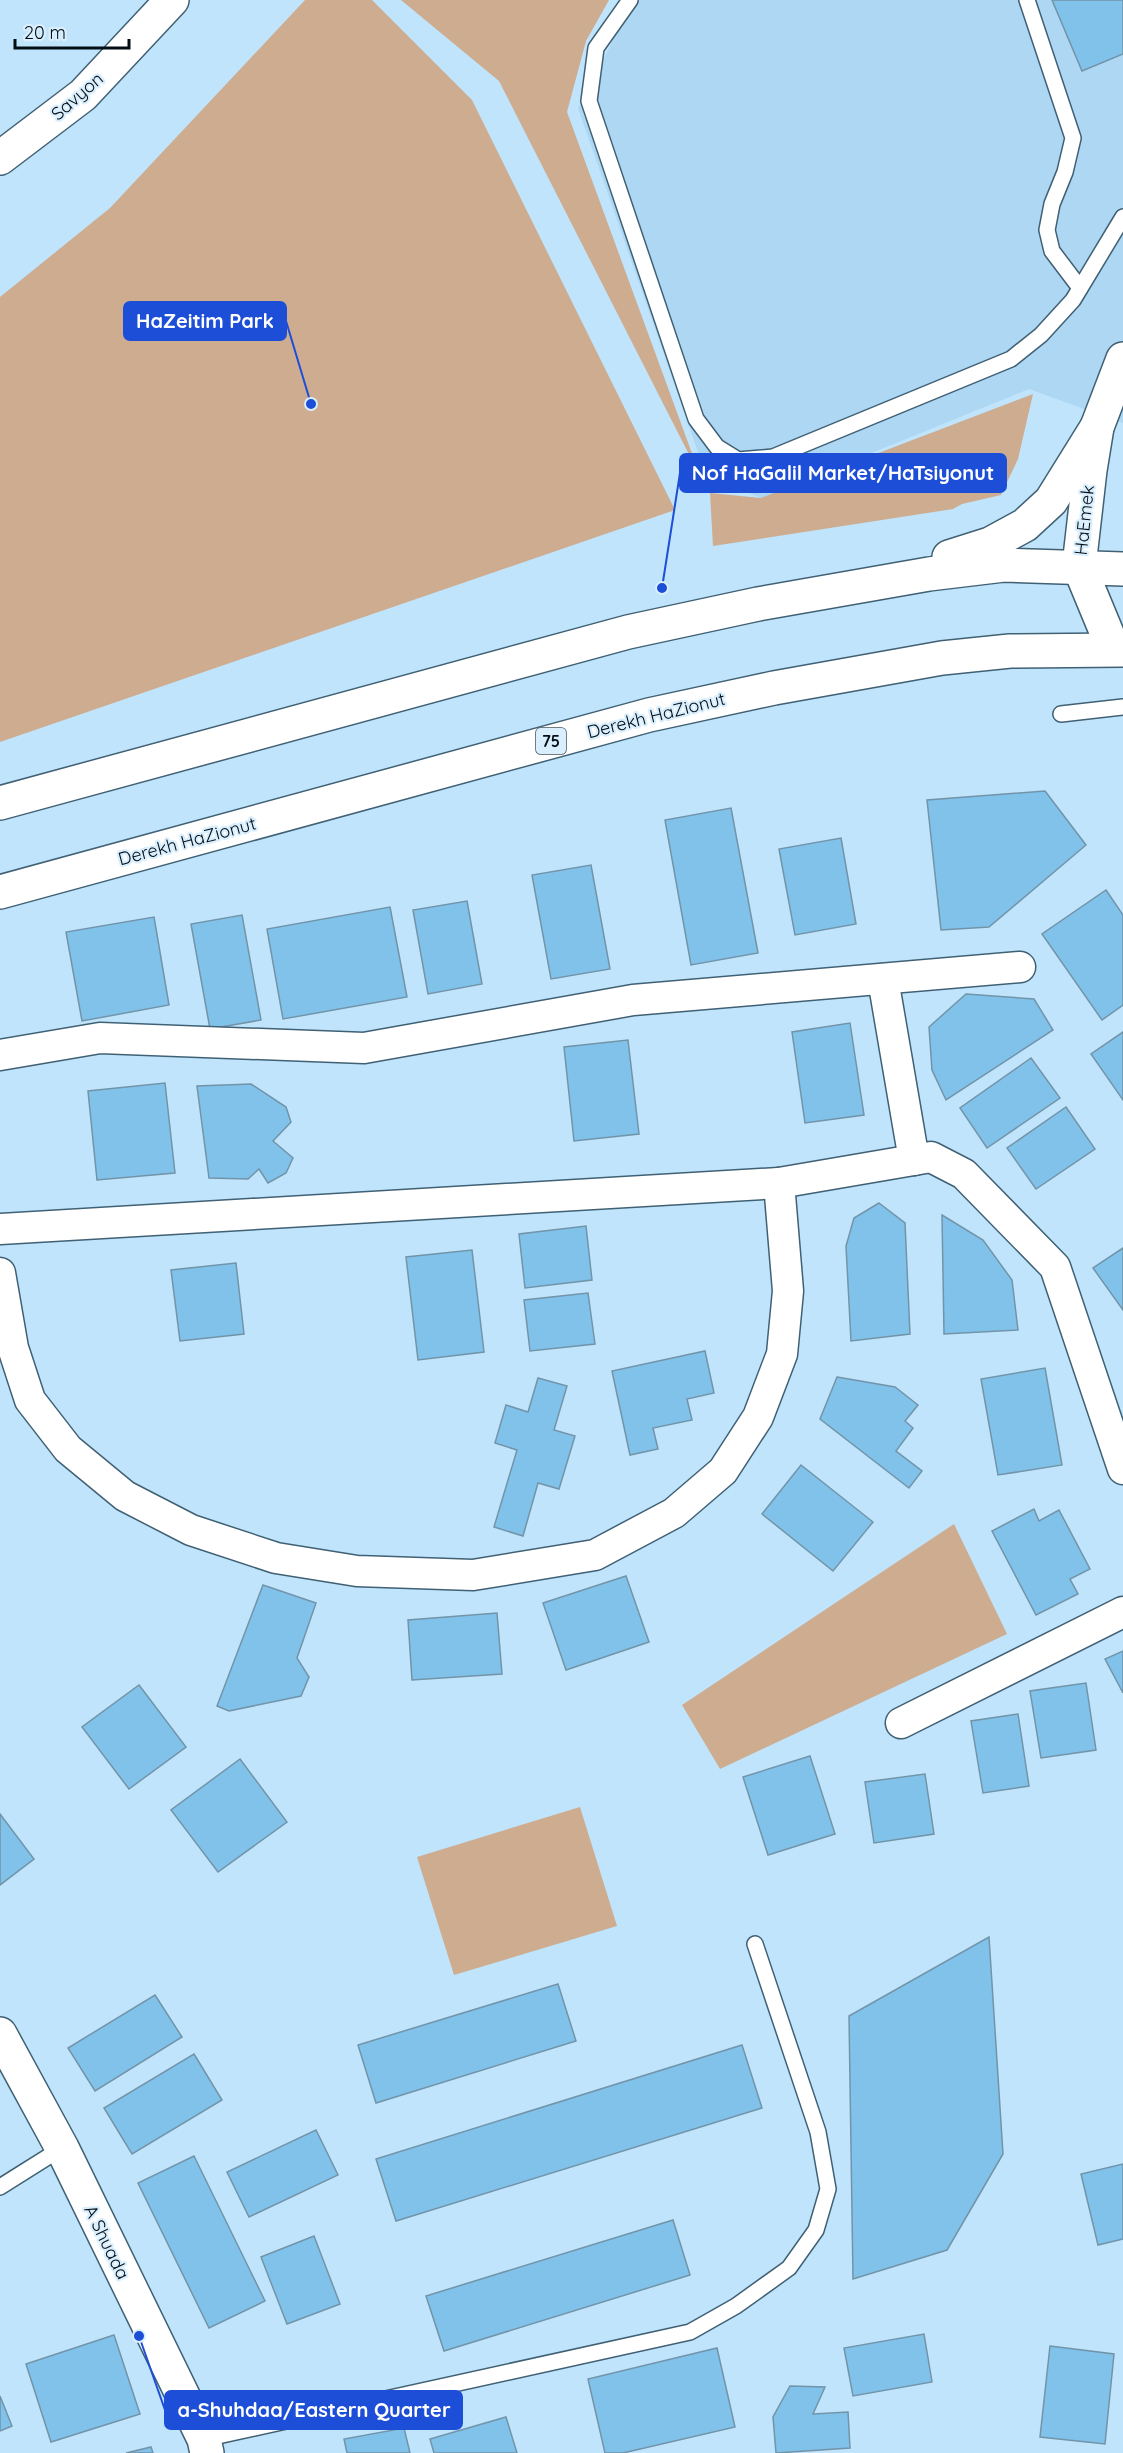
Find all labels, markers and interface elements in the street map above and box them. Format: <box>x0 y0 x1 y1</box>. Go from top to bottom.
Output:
scale bar <box>15 12 129 50</box>
text: 20 m <box>24 21 66 44</box>
street label: Savyon <box>46 67 108 125</box>
callout: HaZeitim Park <box>124 302 286 340</box>
text: HaZeitim Park <box>136 308 274 333</box>
callout: Nof HaGalil Market/HaTsiyonut <box>680 454 1006 492</box>
text: Nof HaGalil Market/HaTsiyonut <box>692 460 994 485</box>
street label: HaEmek <box>1069 484 1099 556</box>
street label: Derekh HaZionut <box>585 687 727 743</box>
road number: 75 <box>536 728 566 754</box>
street label: Derekh HaZionut <box>116 812 258 870</box>
street label: A Shuada <box>79 2201 135 2283</box>
callout: a-Shuhdaa/Eastern Quarter <box>165 2391 462 2429</box>
text: a-Shuhdaa/Eastern Quarter <box>177 2397 451 2422</box>

